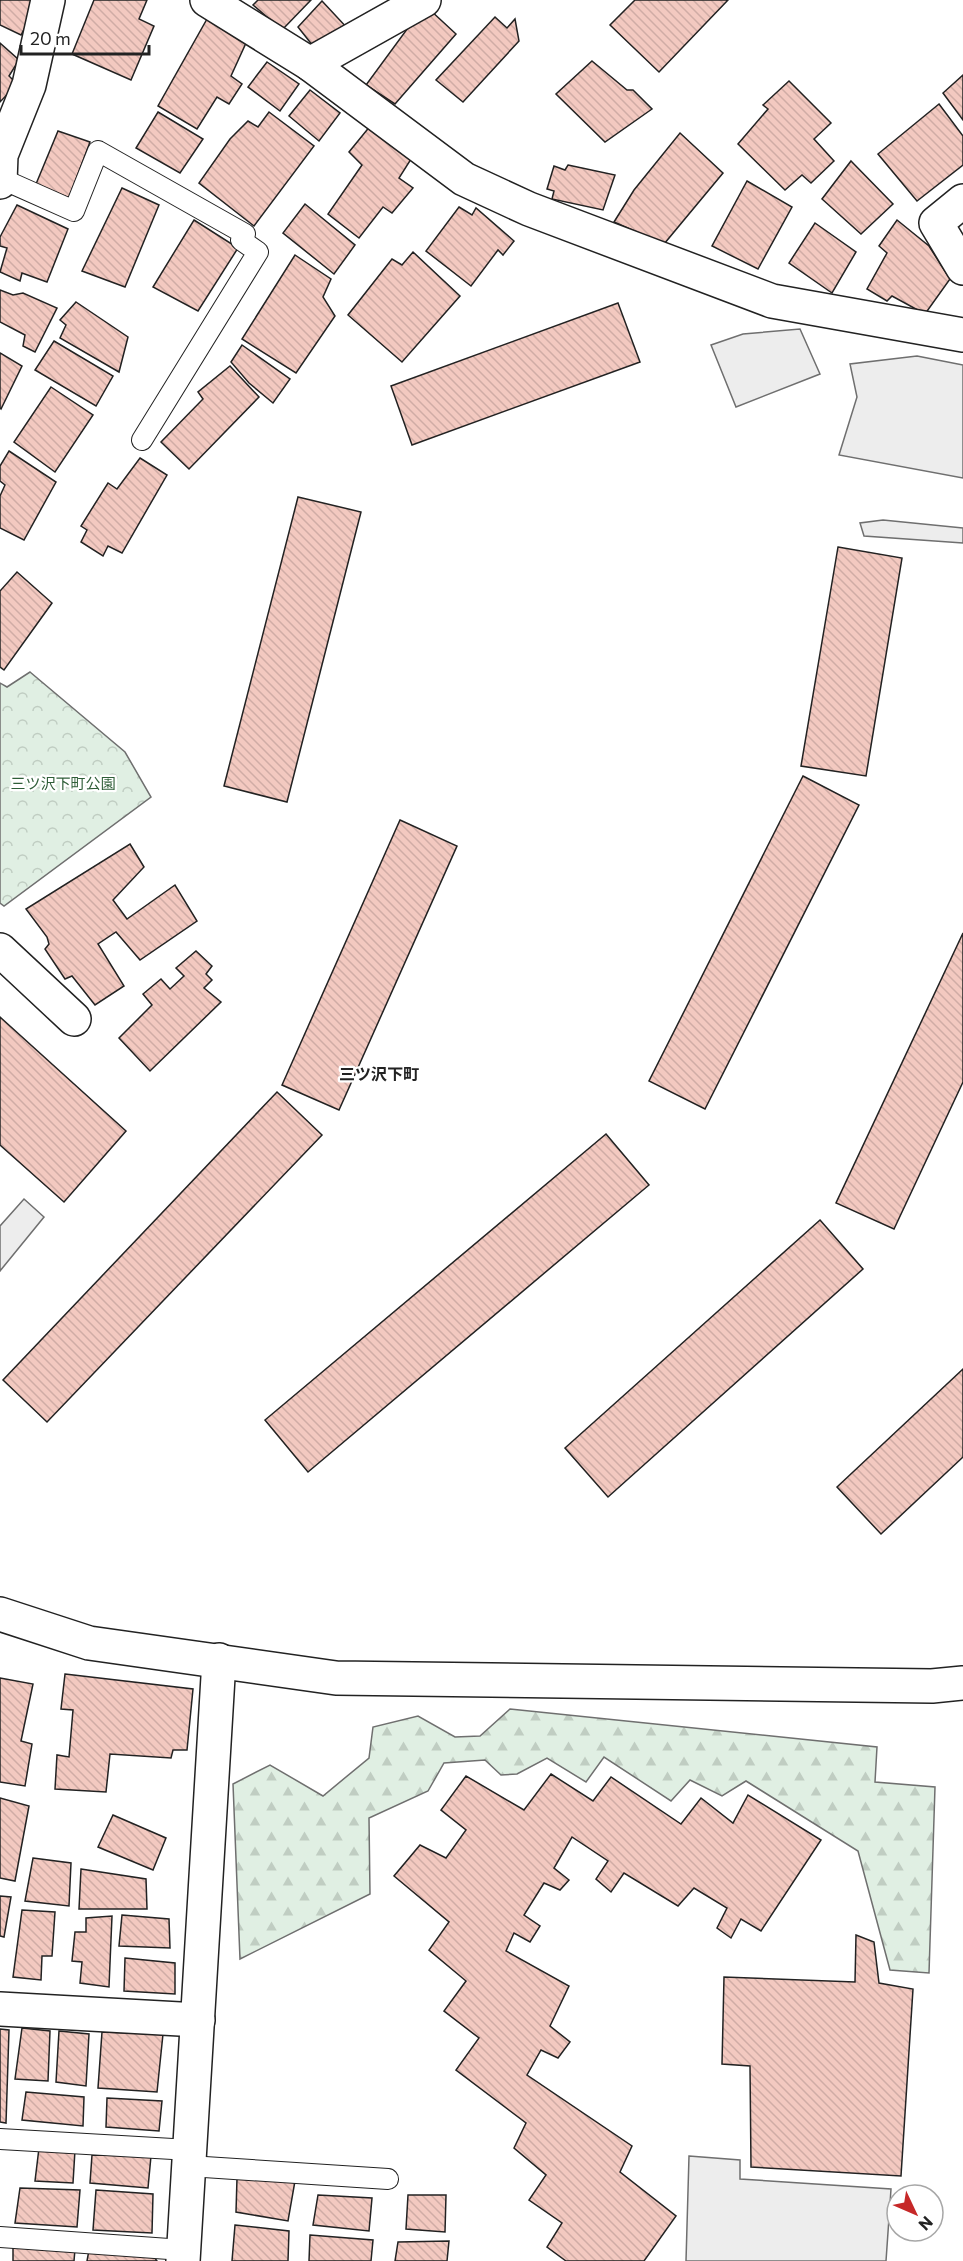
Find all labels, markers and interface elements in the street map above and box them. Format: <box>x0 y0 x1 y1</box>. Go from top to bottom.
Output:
scale bar <box>21 18 148 56</box>
text: 20 m <box>30 27 71 49</box>
park label: 三ツ沢下町公園 <box>10 774 116 792</box>
district label: 三ツ沢下町 <box>339 1064 419 1083</box>
north arrow <box>885 2183 945 2243</box>
text: N <box>915 2213 937 2235</box>

